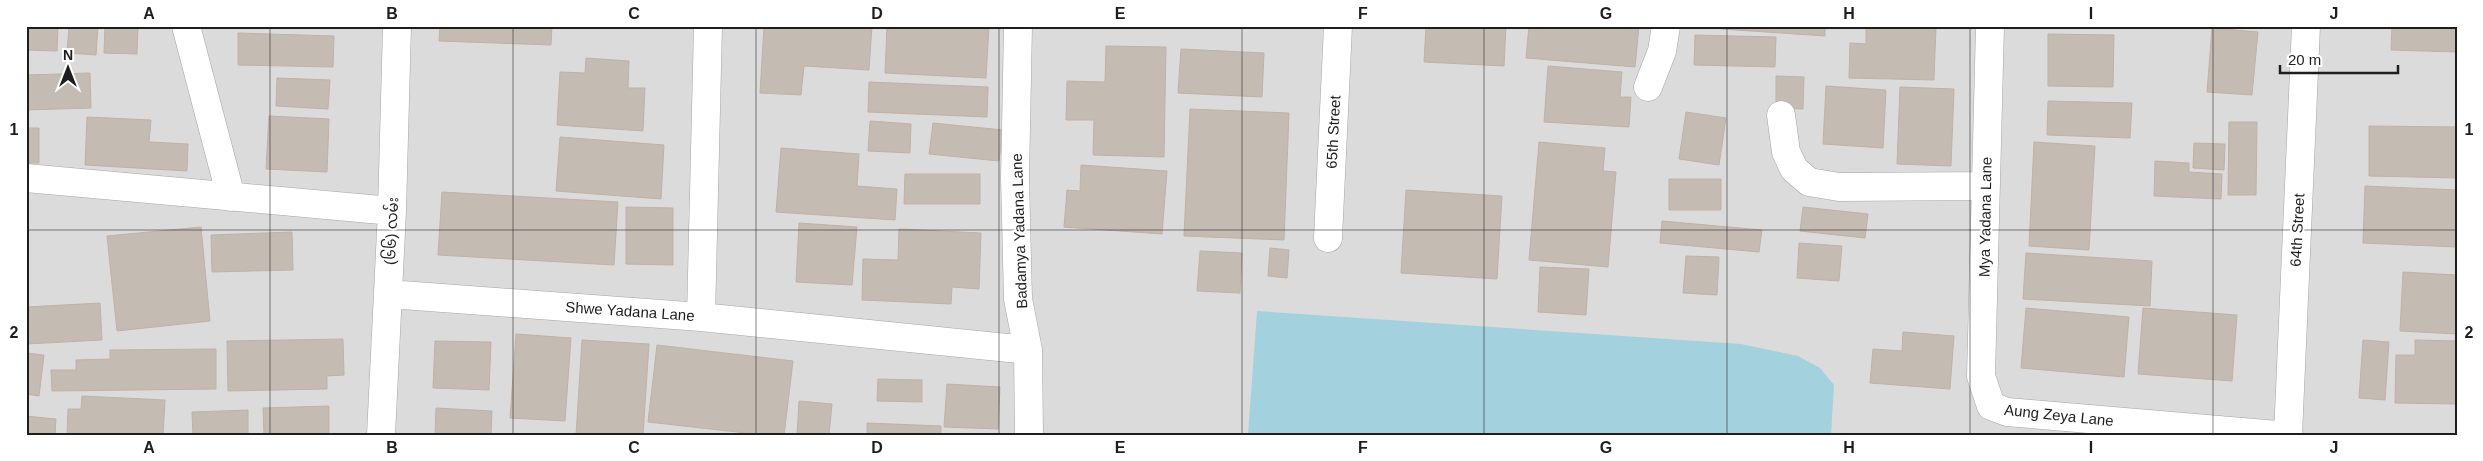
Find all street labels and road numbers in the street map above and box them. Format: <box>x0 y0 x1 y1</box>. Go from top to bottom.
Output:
street label: 65th Street <box>1323 94 1343 169</box>
street label: Badamya Yadana Lane <box>1008 153 1030 309</box>
street label: Mya Yadana Lane <box>1975 157 1995 277</box>
street label: 64th Street <box>2287 192 2307 267</box>
street label: (၆၆) လမ်း <box>380 197 401 265</box>
street label: Shwe Yadana Lane <box>565 298 695 324</box>
street label: Aung Zeya Lane <box>2003 401 2115 429</box>

